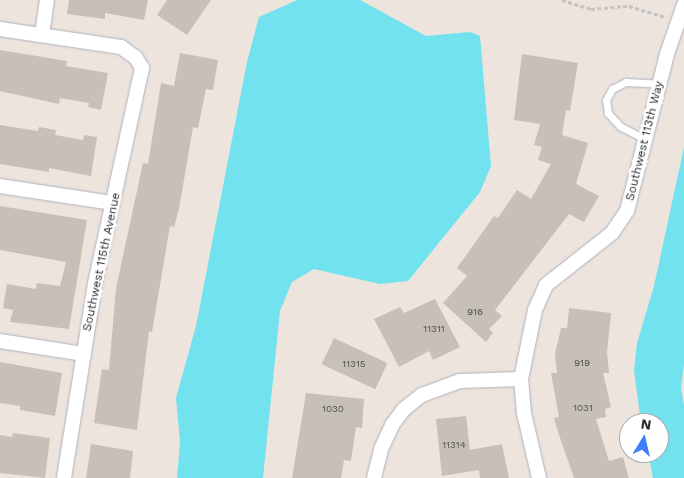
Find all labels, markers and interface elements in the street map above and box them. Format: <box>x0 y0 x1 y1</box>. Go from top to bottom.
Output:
street label: Southwest 113th Way <box>623 79 667 203</box>
street label: Southwest 115th Avenue <box>80 191 124 333</box>
house number: 916 <box>467 306 483 318</box>
house number: 11311 <box>423 323 445 335</box>
house number: 919 <box>574 357 590 369</box>
house number: 11315 <box>342 358 366 370</box>
house number: 1031 <box>573 402 593 414</box>
house number: 1030 <box>322 403 344 415</box>
north arrow <box>619 413 669 463</box>
text: N <box>640 415 653 433</box>
house number: 11314 <box>442 439 466 451</box>

